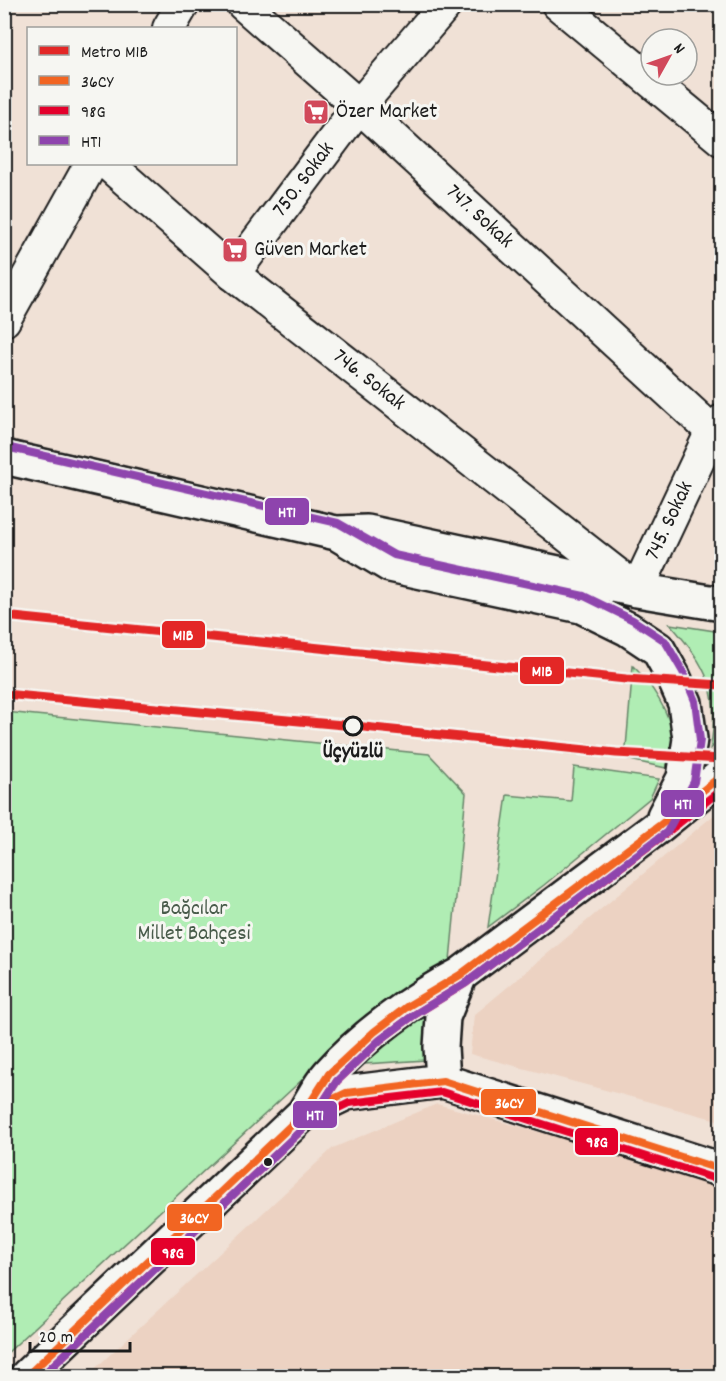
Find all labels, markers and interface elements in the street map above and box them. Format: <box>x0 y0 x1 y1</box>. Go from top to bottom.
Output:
legend <box>27 27 237 165</box>
north arrow <box>639 27 699 87</box>
text: N <box>667 39 690 59</box>
text: Metro M1B <box>81 41 148 66</box>
text: 36CY <box>81 71 115 96</box>
supermarket icon: Özer Market <box>301 97 331 127</box>
place label: Özer Market <box>336 97 437 128</box>
text: 98G <box>81 101 106 126</box>
text: HT1 <box>81 131 101 156</box>
street label: 750. Sokak <box>265 135 342 224</box>
street label: 747. Sokak <box>438 177 520 256</box>
supermarket icon: Güven Market <box>220 235 250 265</box>
place label: Güven Market <box>254 235 367 266</box>
street label: 746. Sokak <box>326 342 412 419</box>
street label: 745. Sokak <box>638 476 702 565</box>
line badge: HT1 <box>264 497 310 526</box>
text: HT1 <box>278 502 296 525</box>
line badge: M1B <box>161 620 206 649</box>
text: M1B <box>173 625 194 648</box>
line badge: M1B <box>519 656 565 685</box>
text: M1B <box>532 661 553 684</box>
marker: Üçyüzlü <box>343 716 363 736</box>
place label: Üçyüzlü <box>323 737 383 768</box>
line badge: HT1 <box>660 789 705 818</box>
text: HT1 <box>674 794 692 817</box>
park label: Bağcılar Millet Bahçesi <box>138 894 250 950</box>
line badge: 36CY <box>480 1088 537 1116</box>
text: 36CY <box>495 1093 524 1116</box>
line badge: HT1 <box>292 1100 338 1129</box>
text: HT1 <box>306 1105 324 1128</box>
line badge: 98G <box>574 1127 619 1156</box>
text: 98G <box>586 1132 608 1155</box>
unlabelled marker <box>262 1156 274 1168</box>
line badge: 36CY <box>166 1203 223 1232</box>
text: 36CY <box>180 1208 209 1231</box>
line badge: 98G <box>150 1237 196 1266</box>
text: 98G <box>162 1243 184 1266</box>
scale bar <box>30 1315 130 1353</box>
text: 20 m <box>39 1326 73 1351</box>

